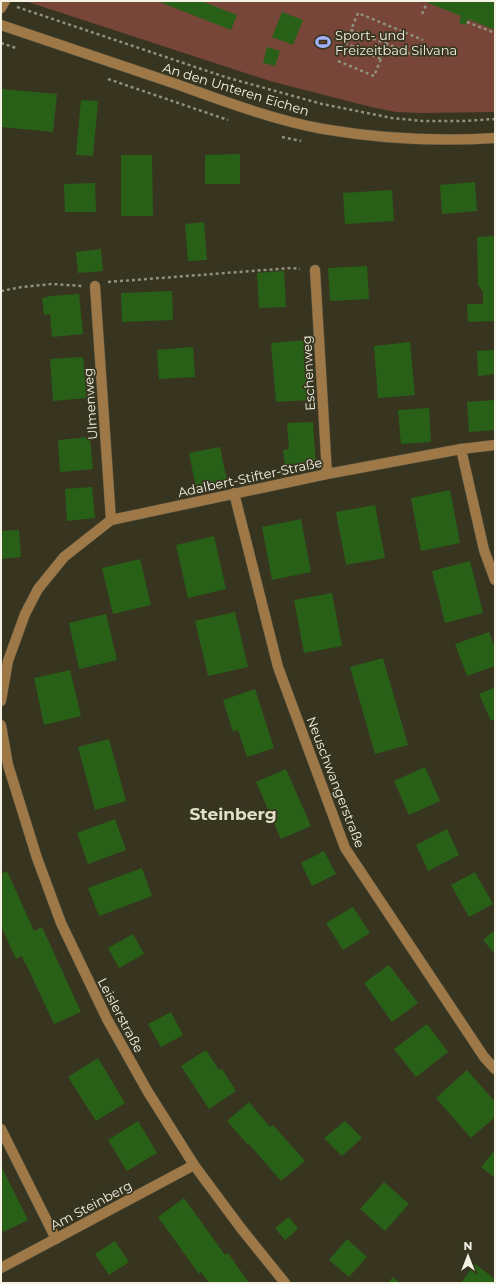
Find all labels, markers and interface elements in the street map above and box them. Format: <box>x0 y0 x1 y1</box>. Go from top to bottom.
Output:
place label: Sport- und Freizeitbad Silvana <box>335 27 457 58</box>
sports icon: Sport- und Freizeitbad Silvana <box>314 33 332 51</box>
street label: An den Unteren Eichen <box>161 59 311 119</box>
street label: Eschenweg <box>298 335 318 411</box>
street label: Ulmenweg <box>80 367 100 441</box>
street label: Adalbert-Stifter-Straße <box>176 454 324 500</box>
street label: Neuschwangerstraße <box>304 714 369 850</box>
district label: Steinberg <box>189 804 277 824</box>
street label: Leislerstraße <box>95 975 147 1055</box>
street label: Am Steinberg <box>47 1177 135 1233</box>
north arrow <box>448 1236 488 1276</box>
text: N <box>464 1239 472 1253</box>

